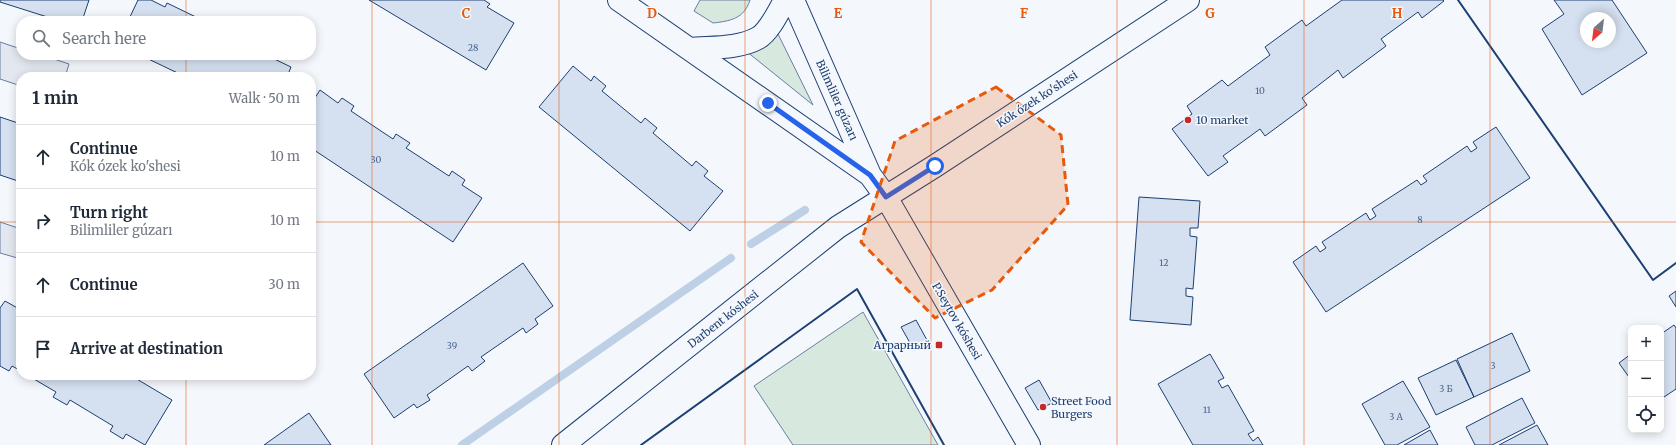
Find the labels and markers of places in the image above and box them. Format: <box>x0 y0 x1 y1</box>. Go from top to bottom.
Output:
place label: 10 market <box>1196 113 1249 127</box>
marker: 10 market <box>1183 115 1193 125</box>
place label: Аграрный <box>873 338 931 352</box>
marker: Аграрный <box>934 340 944 350</box>
place label: Street Food Burgers <box>1051 394 1112 421</box>
marker: Street Food Burgers <box>1038 402 1048 412</box>

